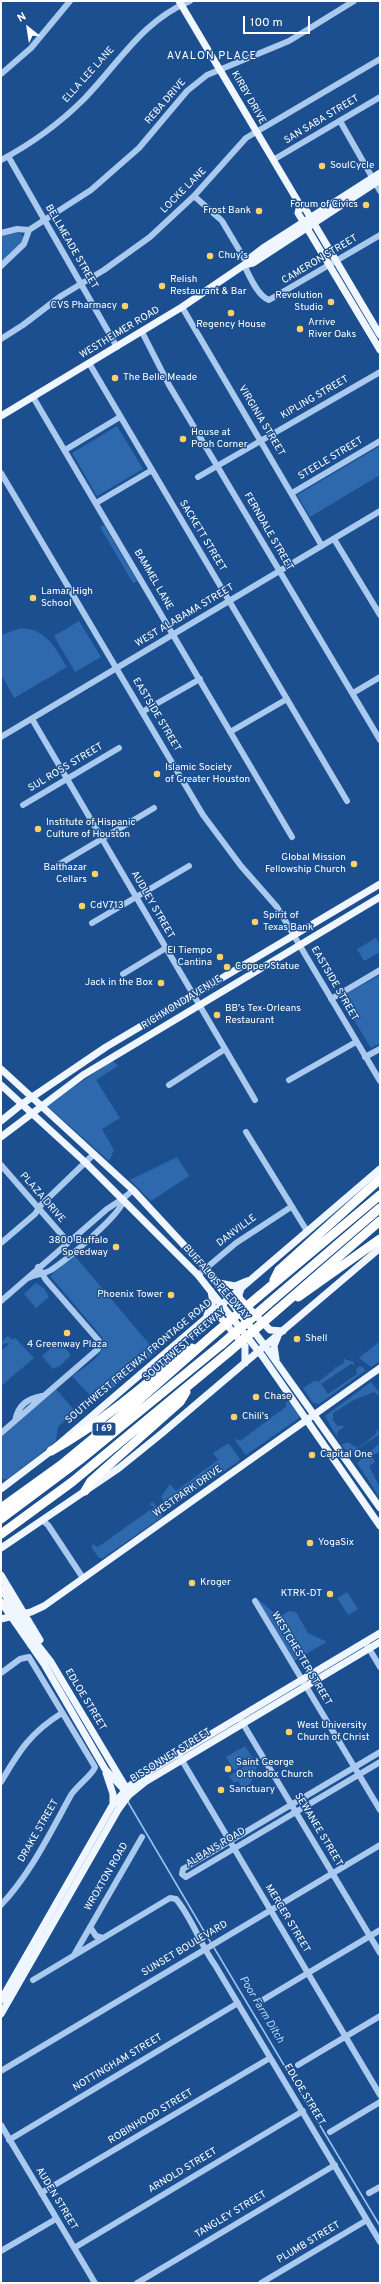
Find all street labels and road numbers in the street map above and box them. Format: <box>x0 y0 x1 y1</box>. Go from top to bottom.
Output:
street label: ELLA LEE LANE <box>61 44 117 106</box>
street label: KIRBY DRIVE <box>228 69 268 127</box>
street label: REBA DRIVE <box>143 77 189 127</box>
street label: SAN SABA STREET <box>282 93 362 147</box>
street label: LOCKE LANE <box>159 166 209 216</box>
street label: BELLMEADE STREET <box>42 203 100 291</box>
street label: CAMERON STREET <box>280 233 360 287</box>
street label: WESTHEIMER ROAD <box>78 304 162 362</box>
street label: KIPLING STREET <box>279 374 351 422</box>
street label: VIRGINIA STREET <box>235 383 287 459</box>
street label: STEELE STREET <box>296 435 366 483</box>
street label: FERNDALE STREET <box>241 491 295 573</box>
street label: SACKETT STREET <box>176 498 228 574</box>
street label: BAMMEL LANE <box>131 548 175 612</box>
street label: WEST ALABAMA STREET <box>134 582 236 650</box>
street label: EASTSIDE STREET <box>129 676 183 754</box>
street label: SUL ROSS STREET <box>26 741 106 795</box>
street label: AUDLEY STREET <box>128 869 176 941</box>
street label: EASTSIDE STREET <box>308 945 360 1023</box>
street label: RICHMOND AVENUE <box>140 973 224 1033</box>
street label: PLAZA DRIVE <box>17 1170 67 1226</box>
street label: DANVILLE <box>215 1212 259 1250</box>
street label: BUFFALO SPEEDWAY <box>180 1243 252 1323</box>
street label: SOUTHWEST FREEWAY FRONTAGE ROAD <box>63 1297 215 1427</box>
street label: SOUTHWEST FREEWAY <box>141 1306 229 1384</box>
road number: I 69 <box>92 1422 116 1436</box>
street label: WESTPARK DRIVE <box>151 1464 225 1520</box>
street label: WESTCHESTER STREET <box>268 1610 334 1708</box>
street label: EDLOE STREET <box>62 1667 108 1733</box>
street label: BISSONNET STREET <box>128 1726 214 1786</box>
street label: SEWANEE STREET <box>291 1791 345 1869</box>
street label: DRAKE STREET <box>16 1797 62 1865</box>
street label: ALBANS ROAD <box>184 1826 248 1870</box>
street label: WROXTON ROAD <box>83 1841 131 1913</box>
street label: MERCER STREET <box>262 1883 312 1955</box>
street label: SUNSET BOULEVARD <box>140 1919 230 1979</box>
street label: NOTTINGHAM STREET <box>71 2032 165 2094</box>
street label: EDLOE STREET <box>281 2062 327 2128</box>
street label: ROBINHOOD STREET <box>106 2087 196 2147</box>
street label: ARNOLD STREET <box>146 2146 220 2196</box>
street label: AUDEN STREET <box>32 2165 80 2233</box>
street label: TANGLEY STREET <box>193 2189 269 2241</box>
street label: PLUMB STREET <box>275 2219 343 2267</box>

